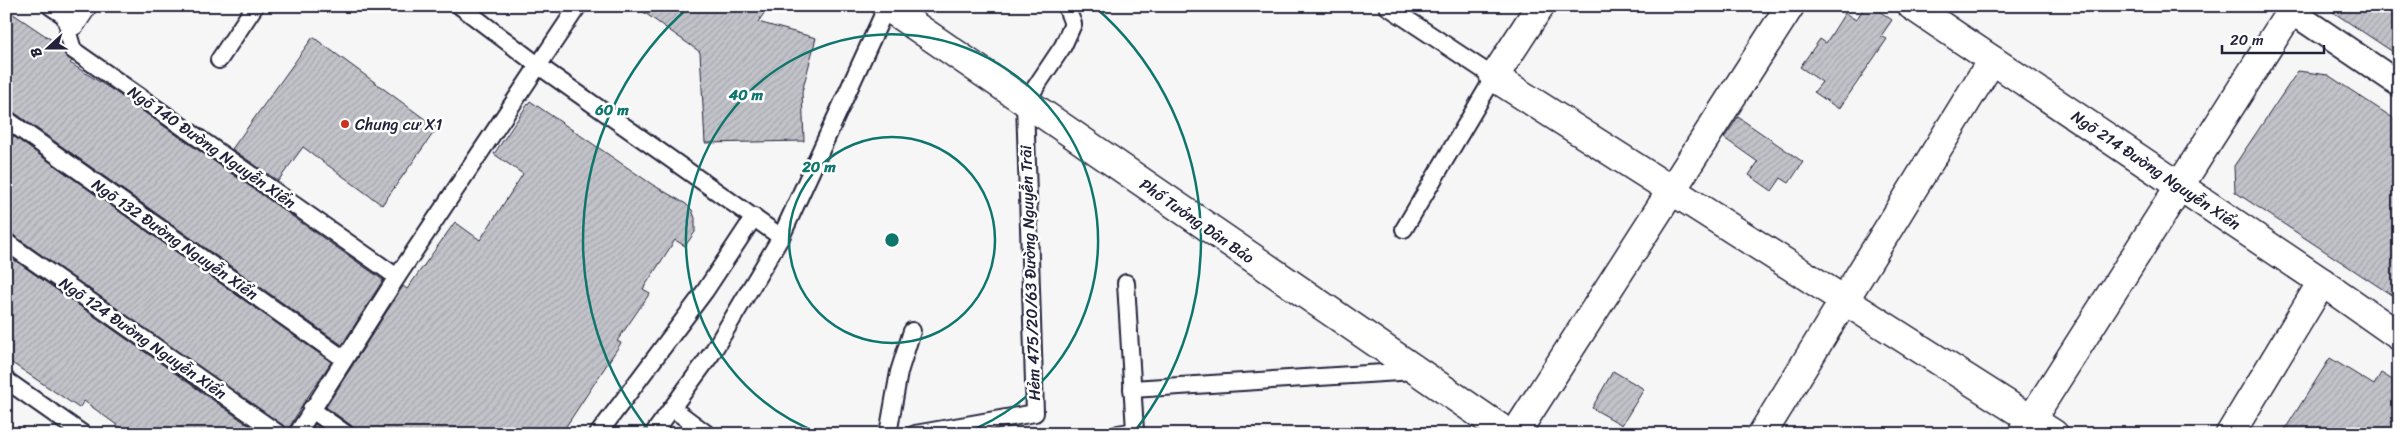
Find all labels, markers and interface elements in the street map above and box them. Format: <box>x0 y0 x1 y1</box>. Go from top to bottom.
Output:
north arrow <box>22 22 72 72</box>
scale bar <box>2222 22 2325 54</box>
text: 20 m <box>2230 27 2264 53</box>
text: B <box>23 44 50 61</box>
street label: Ngõ 140 Đường Nguyễn Xiển <box>122 78 303 217</box>
text: 40 m <box>728 82 764 108</box>
text: 60 m <box>594 97 629 123</box>
street label: Ngõ 214 Đường Nguyễn Xiển <box>2065 102 2247 238</box>
place label: Chung cư X1 <box>355 110 442 139</box>
marker: Chung cư X1 <box>339 118 351 130</box>
street label: Hẻm 475/20/63 Đường Nguyễn Trãi <box>1011 144 1049 401</box>
text: 20 m <box>801 154 836 180</box>
street label: Ngõ 132 Đường Nguyễn Xiển <box>85 170 265 308</box>
street label: Phố Tưởng Dân Bảo <box>1133 170 1261 272</box>
centre of rings <box>883 231 901 249</box>
street label: Ngõ 124 Đường Nguyễn Xiển <box>53 269 233 407</box>

